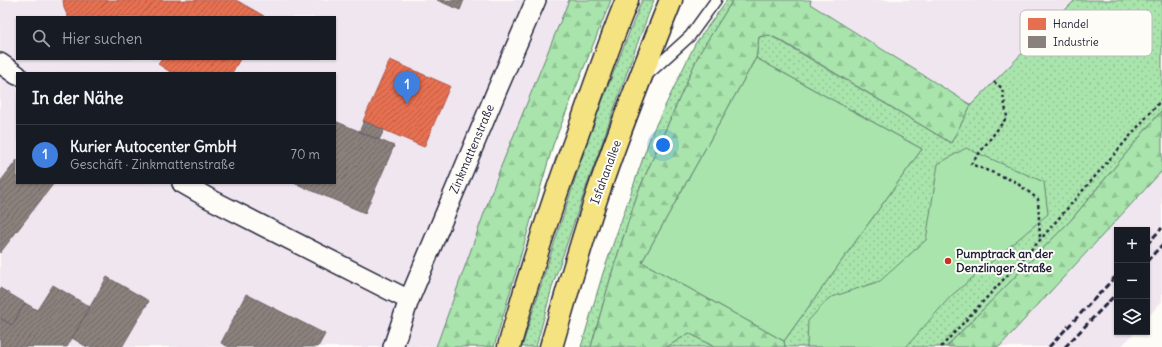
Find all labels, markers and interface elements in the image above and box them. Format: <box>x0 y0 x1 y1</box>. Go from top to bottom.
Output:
legend <box>1020 10 1152 56</box>
search box <box>16 16 336 60</box>
text: Handel <box>1053 17 1088 31</box>
icon: search <box>30 27 52 49</box>
text: Hier suchen <box>62 29 142 48</box>
text: Industrie <box>1053 35 1099 49</box>
pin: 1 <box>394 71 420 104</box>
text: In der Nähe <box>32 87 124 109</box>
street label: Zinkmattenstraße <box>446 102 497 196</box>
your location <box>653 135 673 155</box>
text: Kurier Autocenter GmbH <box>70 137 237 156</box>
street label: Isfahanallee <box>587 138 624 206</box>
text: 1 <box>42 146 48 163</box>
text: 70 m <box>291 146 320 163</box>
text: Geschäft · Zinkmattenstraße <box>70 156 235 173</box>
map controls <box>1114 227 1150 335</box>
button: + <box>1114 227 1150 263</box>
place label: Pumptrack an der Denzlinger Straße <box>956 246 1053 276</box>
marker: Pumptrack an der Denzlinger Straße <box>943 256 953 266</box>
button: − <box>1114 263 1150 299</box>
button: layers <box>1114 299 1150 335</box>

